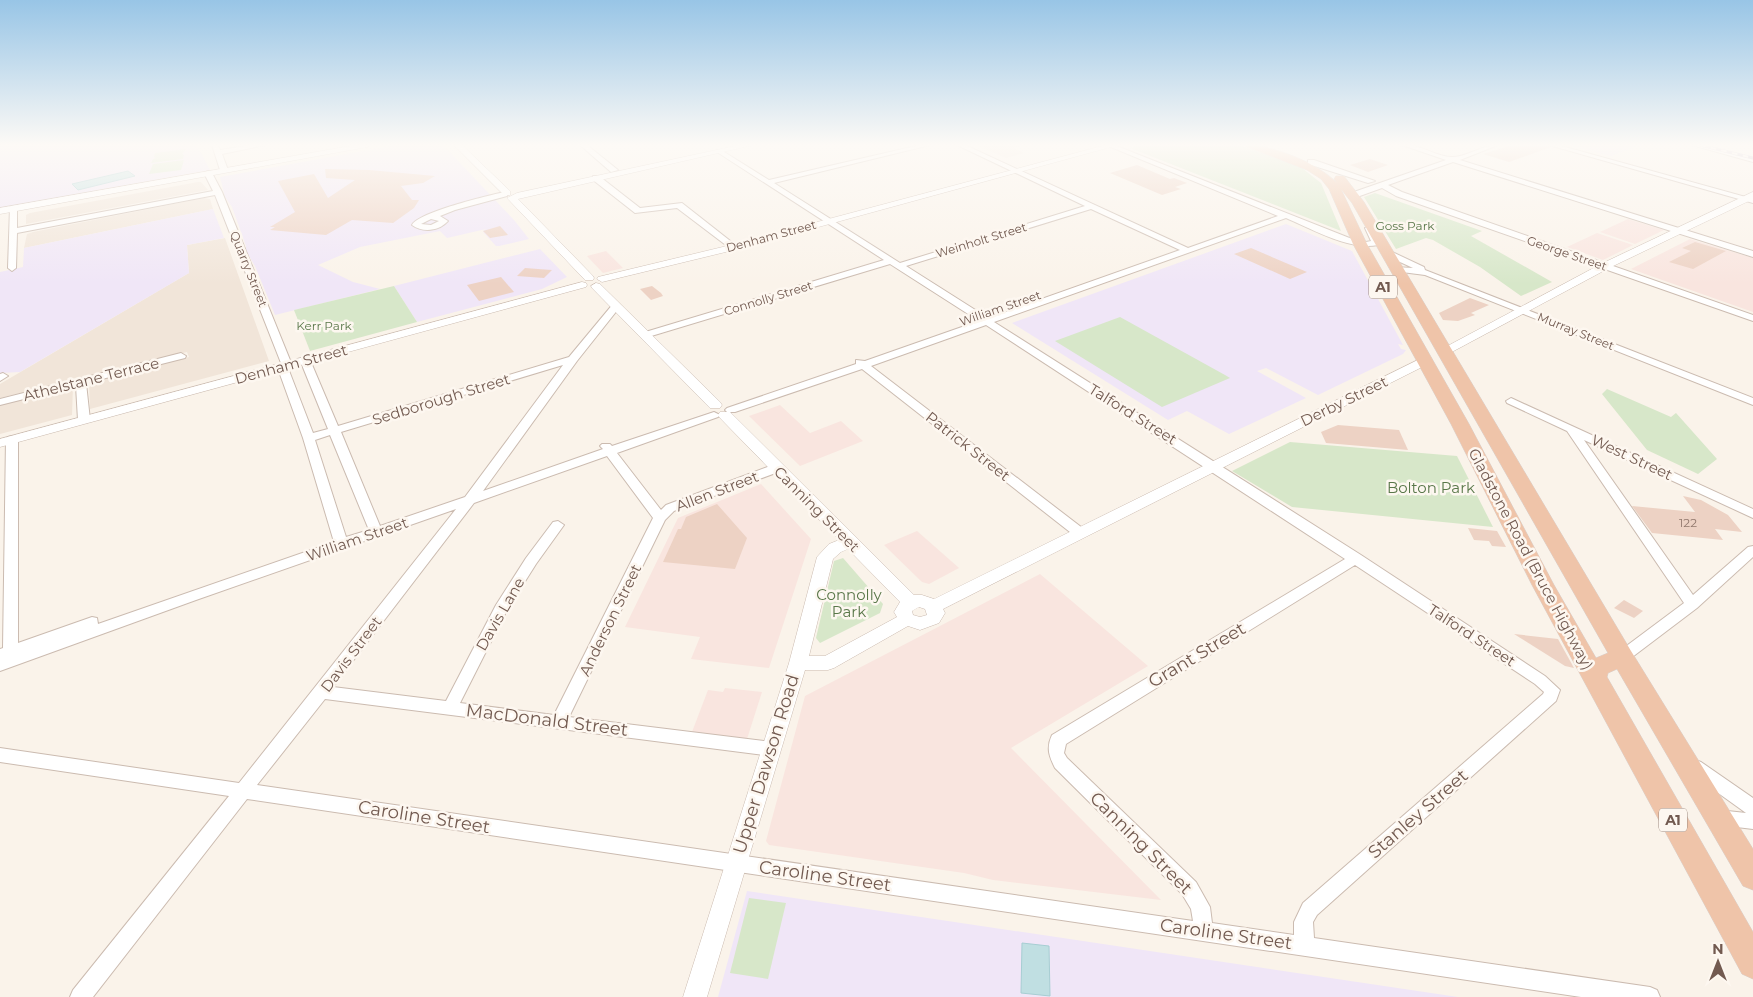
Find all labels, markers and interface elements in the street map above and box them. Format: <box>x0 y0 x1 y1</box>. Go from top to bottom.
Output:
street label: Denham Street <box>724 217 818 255</box>
park label: Goss Park <box>1375 218 1435 233</box>
street label: Weinholt Street <box>934 219 1028 261</box>
street label: Quarry Street <box>227 229 271 309</box>
street label: George Street <box>1525 232 1609 274</box>
road number: A1 <box>1369 276 1397 298</box>
street label: Connolly Street <box>722 277 814 319</box>
street label: William Street <box>957 287 1043 329</box>
street label: Murray Street <box>1535 309 1617 353</box>
park label: Kerr Park <box>296 318 353 333</box>
street label: Denham Street <box>233 340 349 388</box>
street label: Athelstane Terrace <box>21 353 161 405</box>
street label: Sedborough Street <box>370 369 512 429</box>
street label: Derby Street <box>1297 372 1391 430</box>
street label: Talford Street <box>1085 379 1181 449</box>
street label: Patrick Street <box>922 407 1014 485</box>
street label: West Street <box>1588 430 1676 484</box>
street label: Gladstone Road (Bruce Highway) <box>1464 445 1598 673</box>
street label: Canning Street <box>770 462 864 556</box>
street label: Allen Street <box>673 466 761 516</box>
park label: Bolton Park <box>1387 478 1475 497</box>
street label: William Street <box>304 513 410 565</box>
house number: 122 <box>1679 515 1697 530</box>
street label: Anderson Street <box>575 561 645 679</box>
street label: Davis Lane <box>471 574 529 654</box>
park label: Connolly Park <box>816 585 883 621</box>
street label: Talford Street <box>1425 600 1519 670</box>
street label: Davis Street <box>316 612 386 696</box>
street label: Grant Street <box>1144 617 1250 693</box>
street label: Upper Dawson Road <box>728 672 804 856</box>
street label: MacDonald Street <box>465 699 629 741</box>
street label: Stanley Street <box>1364 765 1472 863</box>
street label: Canning Street <box>1085 787 1197 899</box>
street label: Caroline Street <box>356 796 492 838</box>
road number: A1 <box>1659 808 1687 832</box>
street label: Caroline Street <box>757 856 893 896</box>
street label: Caroline Street <box>1158 914 1294 954</box>
north arrow <box>1693 937 1743 987</box>
text: N <box>1712 940 1724 958</box>

